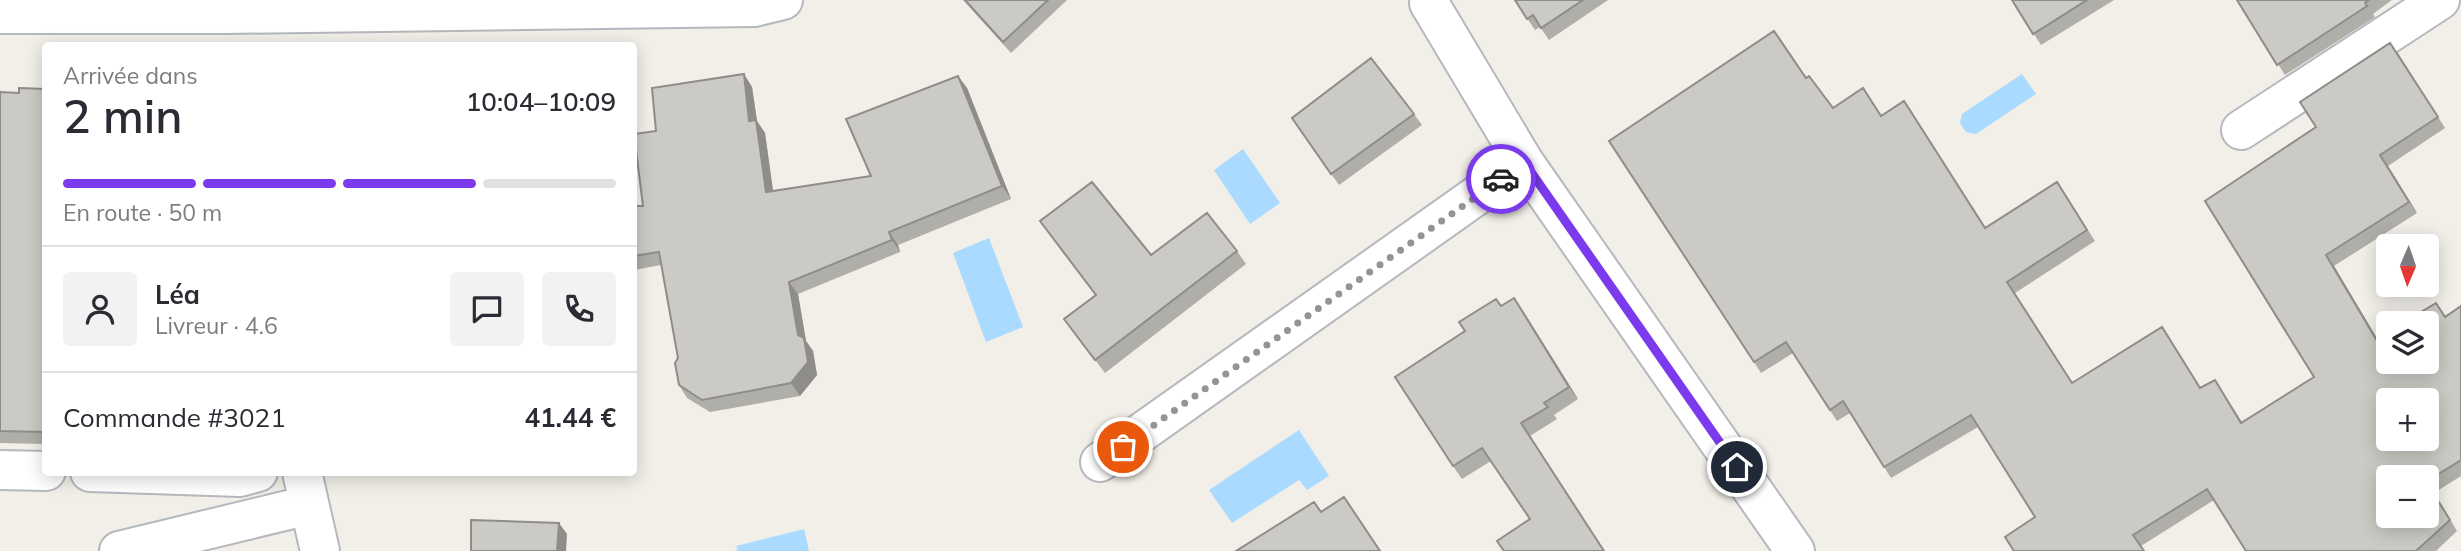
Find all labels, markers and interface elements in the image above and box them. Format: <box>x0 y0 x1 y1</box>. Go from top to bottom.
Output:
text: Arrivée dans <box>63 61 198 90</box>
text: 10:04–10:09 <box>466 85 616 118</box>
text: 2 min <box>63 87 182 145</box>
courier <box>1466 144 1536 214</box>
icon: car <box>1482 160 1520 198</box>
text: En route · 50 m <box>63 198 222 227</box>
north arrow <box>2376 234 2440 298</box>
map controls <box>2376 234 2439 528</box>
button: person <box>63 272 137 346</box>
button: chat <box>450 272 524 346</box>
button: phone <box>542 272 616 346</box>
text: Léa <box>155 278 200 311</box>
text: Livreur · 4.6 <box>155 311 278 340</box>
button: layers <box>2376 311 2439 374</box>
button: + <box>2376 388 2439 451</box>
text: Commande #3021 <box>63 401 286 434</box>
text: 41.44 € <box>524 401 616 434</box>
pin <box>1093 417 1153 477</box>
icon: bag <box>1104 428 1142 466</box>
pin <box>1707 437 1767 497</box>
icon: home <box>1718 448 1756 486</box>
button: − <box>2376 465 2439 528</box>

